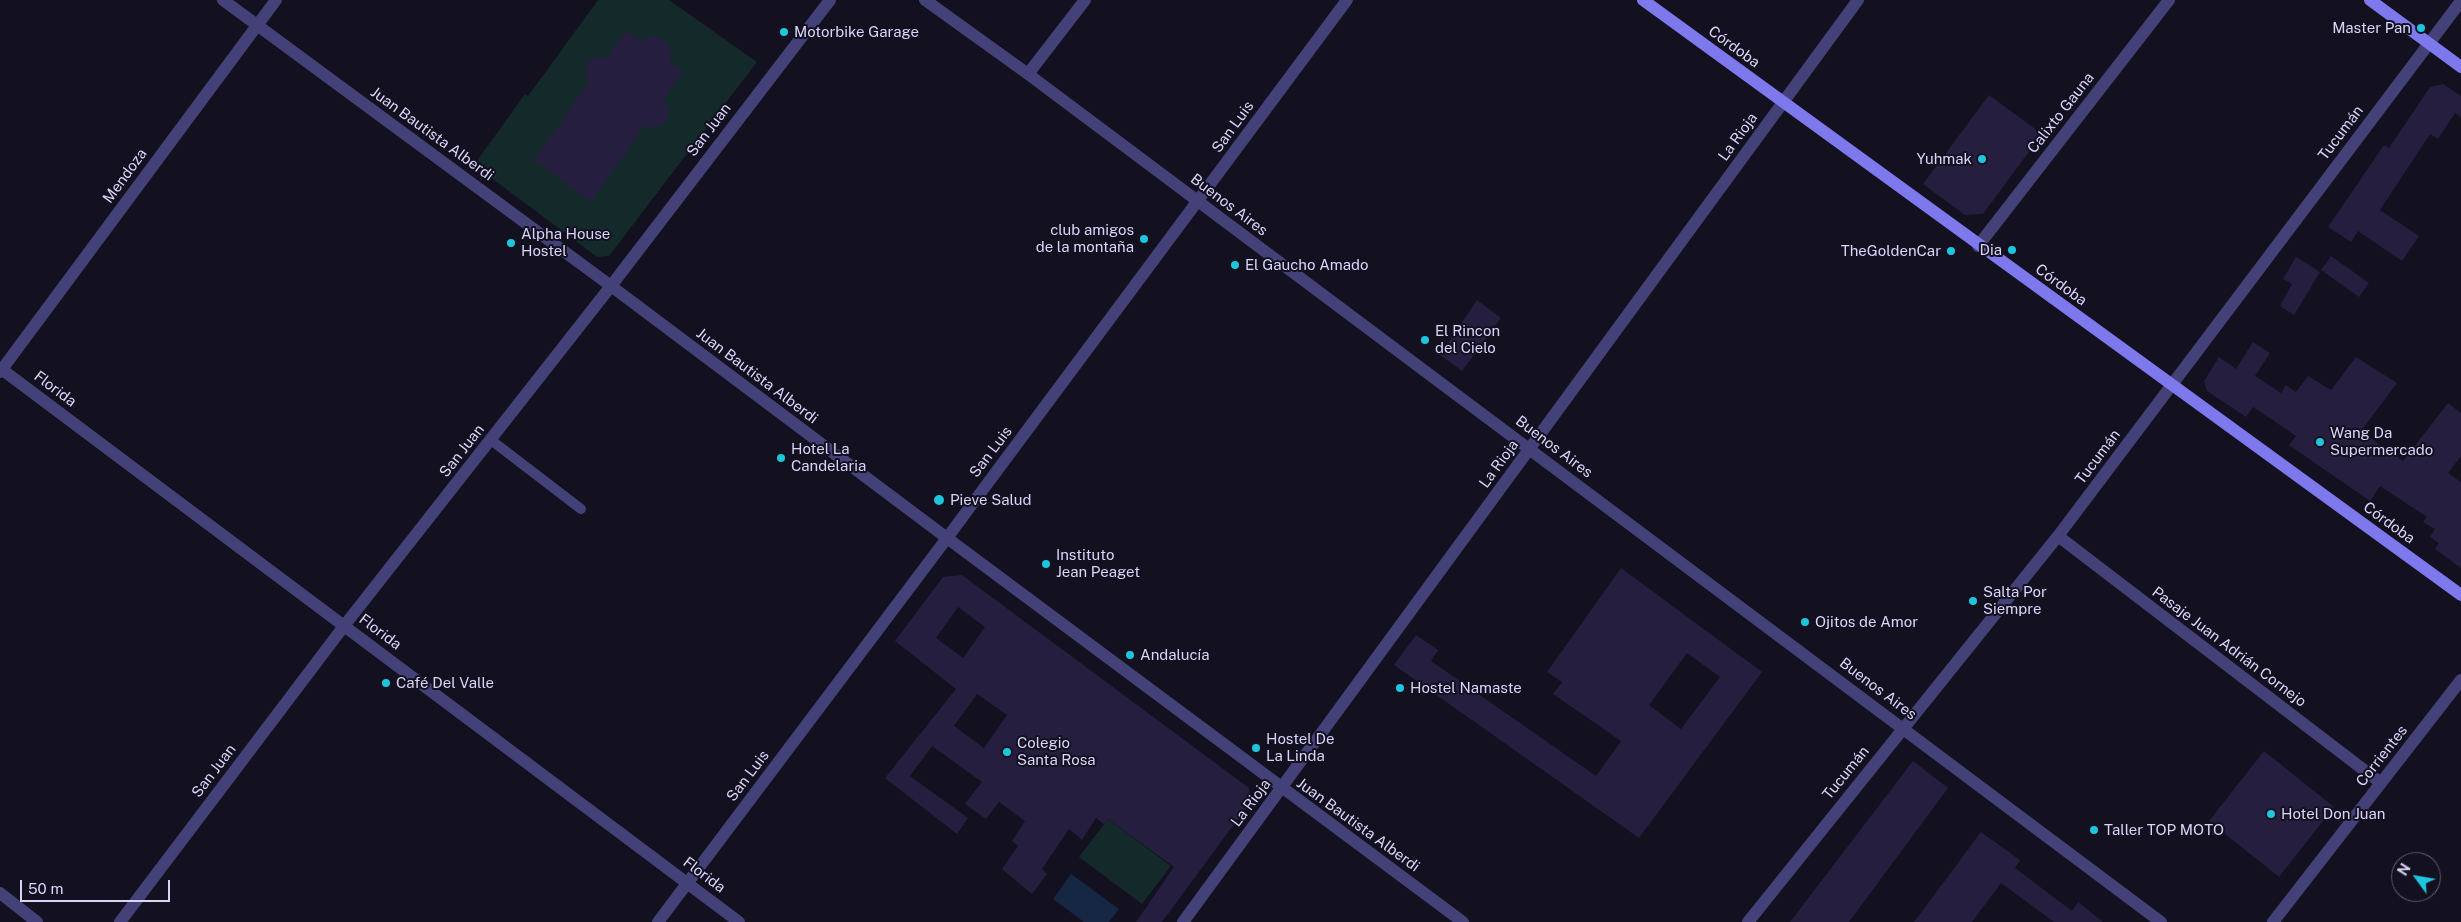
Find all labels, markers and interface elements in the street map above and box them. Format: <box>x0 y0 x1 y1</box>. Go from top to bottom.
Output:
place label: Master Pan <box>2332 19 2411 37</box>
street label: Córdoba <box>1705 22 1763 72</box>
marker: Master Pan <box>2415 22 2427 34</box>
place label: Motorbike Garage <box>794 23 919 41</box>
marker: Motorbike Garage <box>778 26 790 38</box>
street label: Calixto Gauna <box>2024 69 2098 157</box>
street label: Juan Bautista Alberdi <box>367 83 497 185</box>
street label: San Luis <box>1208 98 1258 156</box>
street label: San Juan <box>683 100 735 160</box>
street label: Tucumán <box>2315 102 2367 164</box>
street label: La Rioja <box>1715 110 1761 164</box>
street label: Mendoza <box>99 145 151 207</box>
place label: Yuhmak <box>1916 150 1972 168</box>
marker: Yuhmak <box>1976 153 1988 165</box>
street label: Buenos Aires <box>1187 170 1271 240</box>
place label: club amigos de la montaña <box>1036 221 1134 256</box>
place label: Alpha House Hostel <box>521 225 610 260</box>
marker: club amigos de la montaña <box>1138 233 1150 245</box>
marker: Alpha House Hostel <box>505 237 517 249</box>
place label: Dia <box>1980 241 2002 259</box>
place label: TheGoldenCar <box>1841 242 1941 260</box>
marker: Dia <box>2006 244 2018 256</box>
marker: TheGoldenCar <box>1945 245 1957 257</box>
place label: El Gaucho Amado <box>1245 256 1368 274</box>
marker: El Gaucho Amado <box>1229 259 1241 271</box>
street label: Córdoba <box>2032 260 2090 310</box>
place label: El Rincon del Cielo <box>1435 322 1500 357</box>
street label: Juan Bautista Alberdi <box>693 324 821 428</box>
marker: El Rincon del Cielo <box>1419 334 1431 346</box>
street label: Florida <box>30 367 80 411</box>
street label: Buenos Aires <box>1512 412 1596 482</box>
street label: San Juan <box>436 421 488 481</box>
street label: San Luis <box>966 423 1016 481</box>
place label: Wang Da Supermercado <box>2330 424 2433 459</box>
street label: Tucumán <box>2072 426 2124 488</box>
marker: Wang Da Supermercado <box>2314 436 2326 448</box>
street label: La Rioja <box>1476 437 1522 491</box>
place label: Hotel La Candelaria <box>791 440 866 475</box>
marker: Hotel La Candelaria <box>775 452 787 464</box>
place label: Pieve Salud <box>950 491 1031 509</box>
marker: Pieve Salud <box>932 493 946 507</box>
street label: Córdoba <box>2360 498 2418 548</box>
place label: Instituto Jean Peaget <box>1056 546 1140 581</box>
marker: Instituto Jean Peaget <box>1040 558 1052 570</box>
place label: Salta Por Siempre <box>1983 583 2047 618</box>
street label: Pasaje Juan Adrián Cornejo <box>2148 583 2310 711</box>
marker: Salta Por Siempre <box>1967 595 1979 607</box>
street label: Florida <box>355 610 405 654</box>
place label: Ojitos de Amor <box>1815 613 1918 631</box>
marker: Ojitos de Amor <box>1799 616 1811 628</box>
place label: Andalucía <box>1140 646 1210 664</box>
marker: Andalucía <box>1124 649 1136 661</box>
street label: Buenos Aires <box>1836 654 1920 724</box>
place label: Café Del Valle <box>396 674 494 692</box>
marker: Café Del Valle <box>380 677 392 689</box>
place label: Hostel Namaste <box>1410 679 1522 697</box>
marker: Hostel Namaste <box>1394 682 1406 694</box>
street label: Corrientes <box>2353 722 2411 790</box>
place label: Hostel De La Linda <box>1266 730 1334 765</box>
place label: Colegio Santa Rosa <box>1017 734 1096 769</box>
street label: San Juan <box>188 741 240 801</box>
marker: Hostel De La Linda <box>1250 742 1262 754</box>
street label: Tucumán <box>1819 743 1873 803</box>
marker: Colegio Santa Rosa <box>1001 746 1013 758</box>
street label: San Luis <box>723 747 773 805</box>
street label: Juan Bautista Alberdi <box>1293 774 1423 876</box>
street label: La Rioja <box>1227 776 1275 830</box>
place label: Hotel Don Juan <box>2281 805 2386 823</box>
marker: Hotel Don Juan <box>2265 808 2277 820</box>
place label: Taller TOP MOTO <box>2104 821 2224 839</box>
marker: Taller TOP MOTO <box>2088 824 2100 836</box>
north arrow <box>2391 852 2441 902</box>
street label: Florida <box>679 853 729 897</box>
text: N <box>2394 861 2414 878</box>
scale bar <box>22 870 172 902</box>
text: 50 m <box>28 880 63 897</box>

